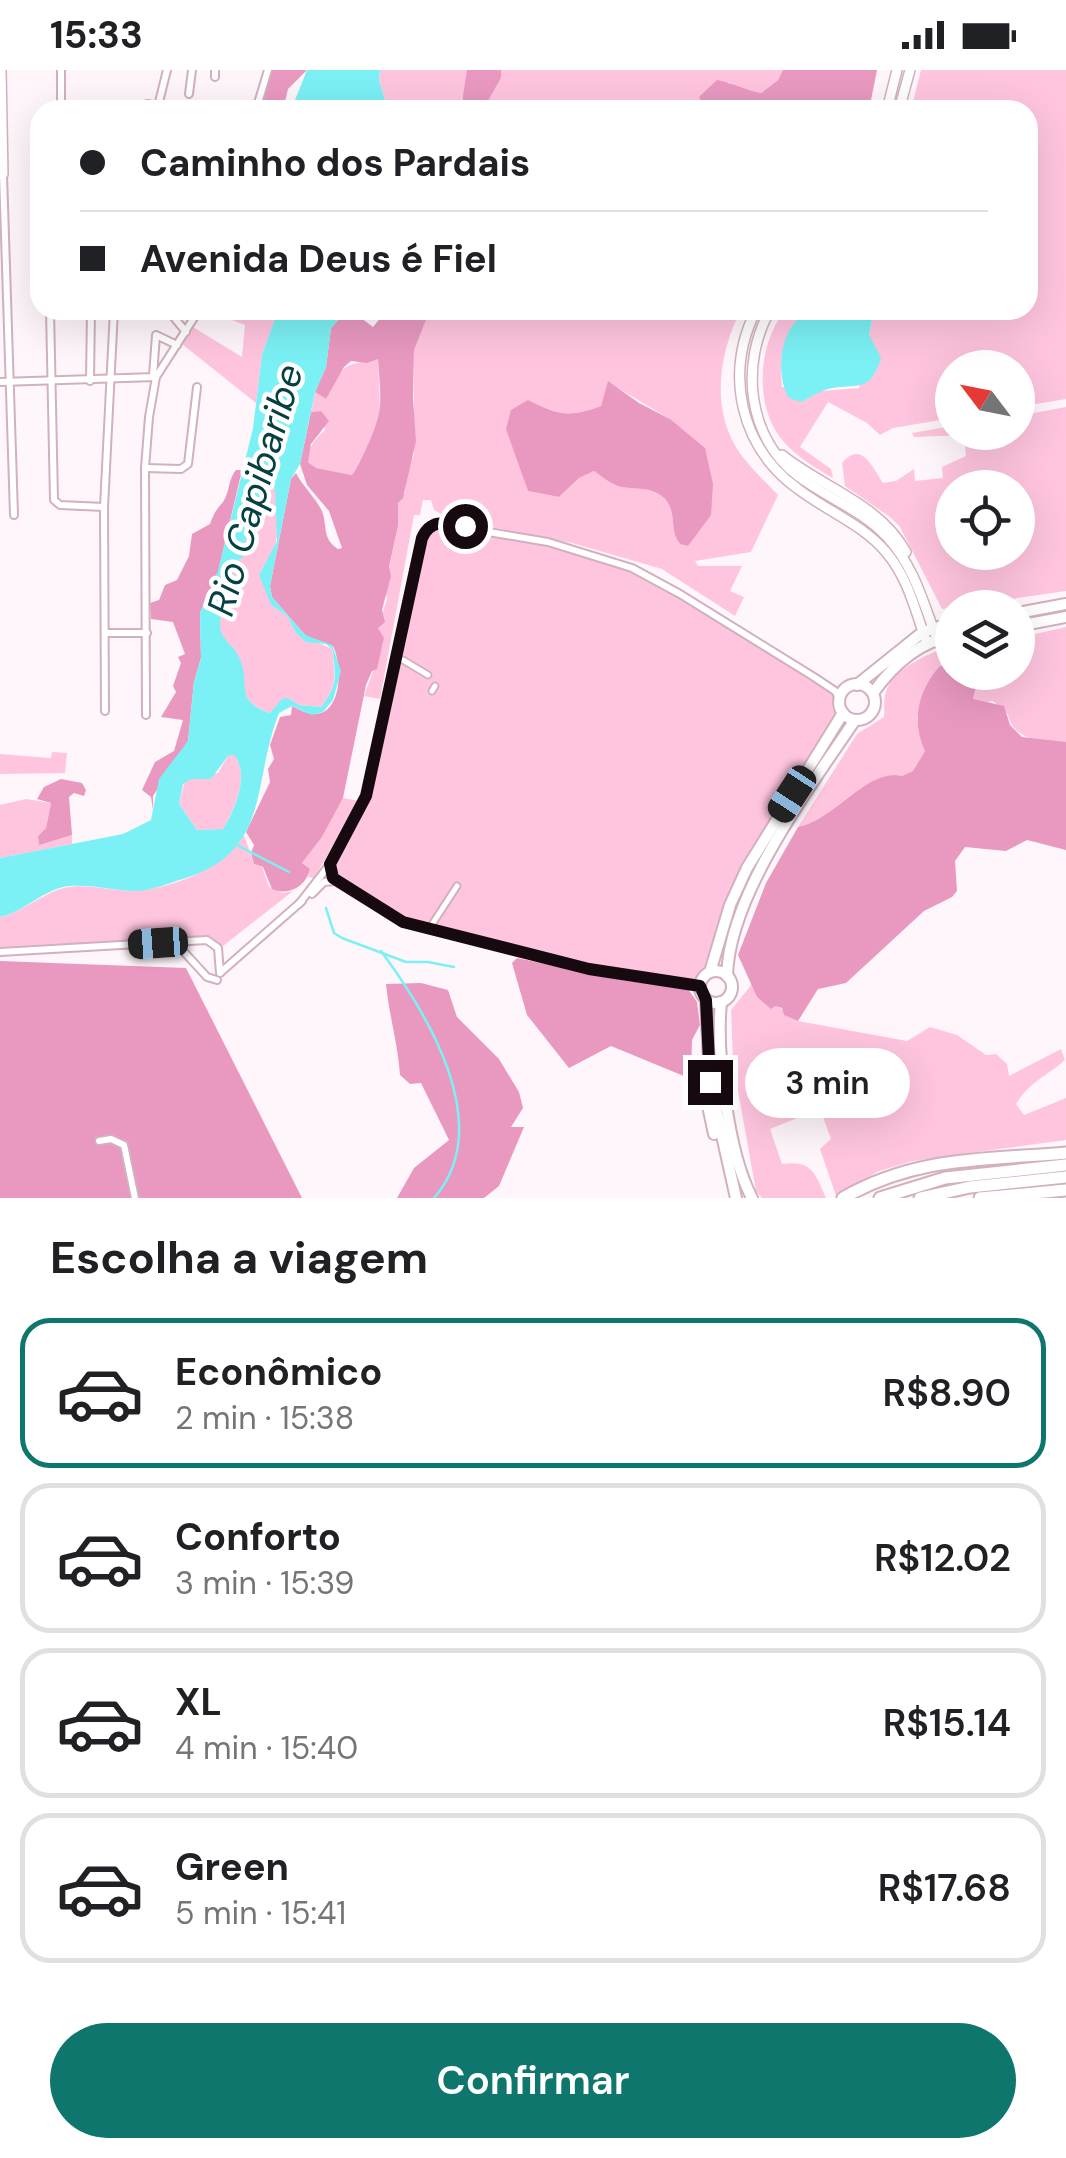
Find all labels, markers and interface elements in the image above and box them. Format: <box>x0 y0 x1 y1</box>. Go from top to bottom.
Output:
text: 15:33 <box>50 10 143 60</box>
text: Caminho dos Pardais <box>140 138 530 188</box>
text: Avenida Deus é Fiel <box>140 234 497 284</box>
north arrow <box>935 350 1035 450</box>
map controls <box>935 350 1035 690</box>
water label: Rio Capibaribe <box>195 358 315 622</box>
button: locate <box>935 470 1035 570</box>
route start <box>443 504 488 549</box>
button: layers <box>935 590 1035 690</box>
car <box>763 761 821 827</box>
car <box>127 926 189 960</box>
callout: 3 min <box>745 1047 910 1117</box>
route end <box>688 1060 733 1105</box>
text: 3 min <box>785 1062 870 1104</box>
text: Escolha a viagem <box>50 1228 428 1287</box>
text: Econômico <box>175 1347 382 1397</box>
icon: car <box>55 1348 145 1438</box>
text: R$8.90 <box>883 1368 1011 1418</box>
text: 2 min · 15:38 <box>175 1397 354 1439</box>
text: Conforto <box>175 1512 341 1562</box>
icon: car <box>55 1513 145 1603</box>
text: R$12.02 <box>874 1533 1011 1583</box>
text: 3 min · 15:39 <box>175 1562 354 1604</box>
text: XL <box>175 1677 222 1727</box>
icon: car <box>55 1678 145 1768</box>
text: R$15.14 <box>883 1698 1011 1748</box>
text: 4 min · 15:40 <box>175 1727 358 1769</box>
text: Green <box>175 1842 289 1892</box>
icon: car <box>55 1843 145 1933</box>
text: R$17.68 <box>878 1863 1011 1913</box>
text: 5 min · 15:41 <box>175 1892 346 1934</box>
button: Confirmar <box>50 2023 1016 2138</box>

